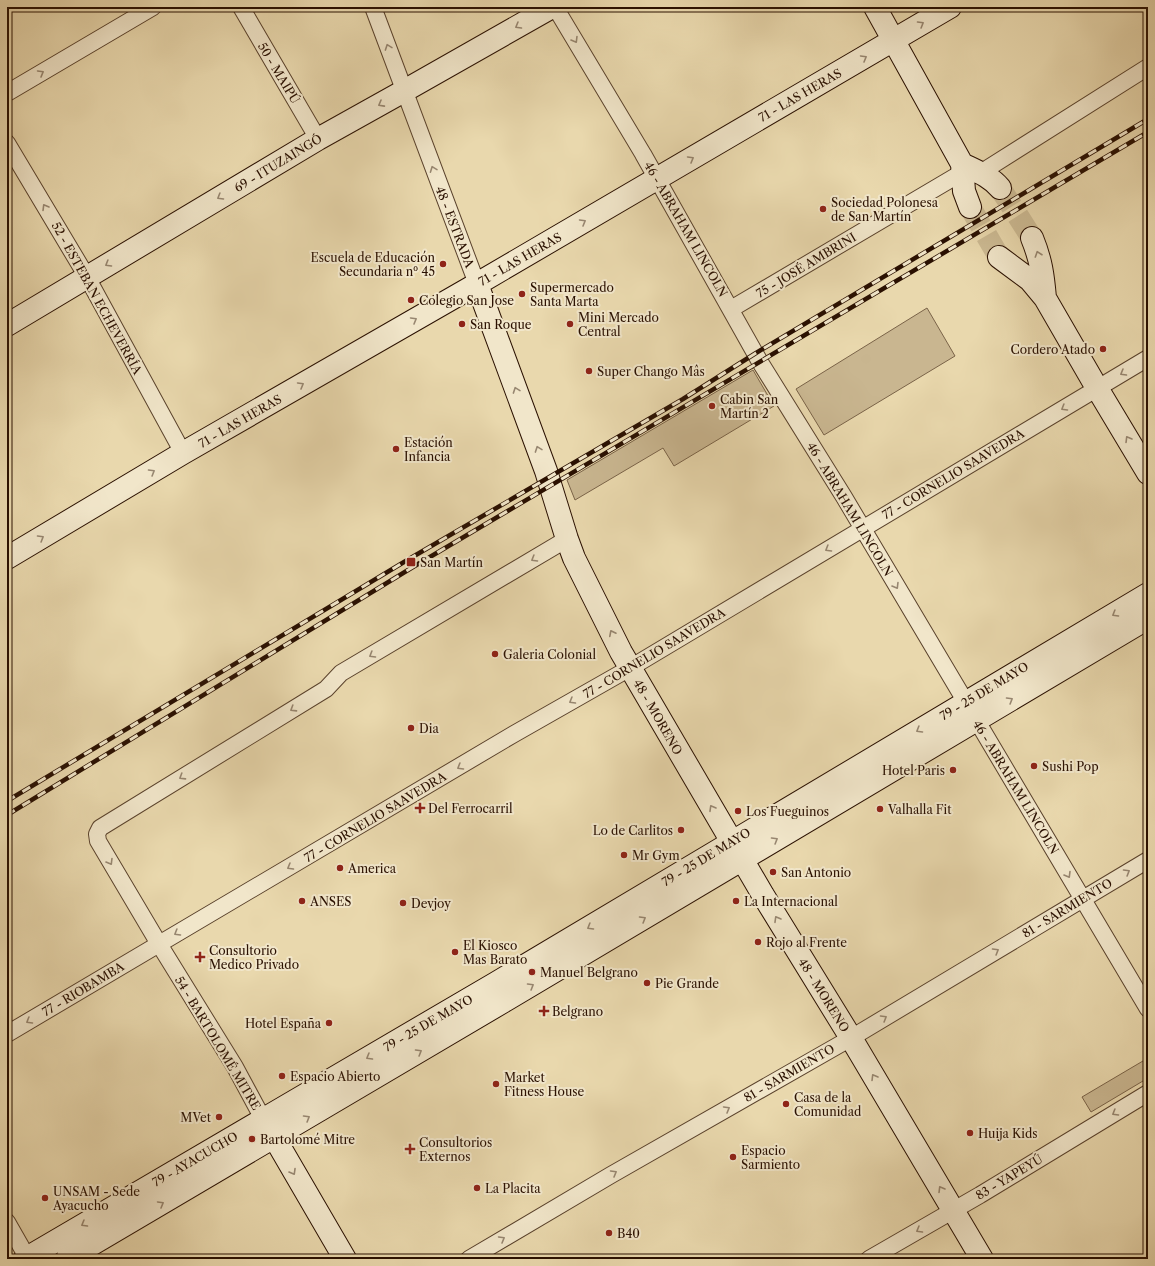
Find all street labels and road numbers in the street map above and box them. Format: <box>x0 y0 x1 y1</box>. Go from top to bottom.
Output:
street label: 50 - MAIPÚ <box>255 39 304 106</box>
street label: 71 - LAS HERAS <box>756 65 844 125</box>
street label: 69 - ITUZAINGÓ <box>231 130 325 195</box>
street label: 46 - ABRAHAM LINCOLN <box>641 159 731 299</box>
street label: 48 - ESTRADA <box>433 184 478 271</box>
street label: 52 - ESTEBAN ECHEVERRÍA <box>49 219 147 378</box>
street label: 75 - JOSÉ AMBRINI <box>753 228 859 301</box>
street label: 71 - LAS HERAS <box>476 229 564 289</box>
street label: 71 - LAS HERAS <box>196 391 284 451</box>
street label: 77 - CORNELIO SAAVEDRA <box>879 425 1028 522</box>
street label: 46 - ABRAHAM LINCOLN <box>804 439 896 579</box>
street label: 77 - CORNELIO SAAVEDRA <box>580 604 729 701</box>
street label: 79 - 25 DE MAYO <box>937 659 1031 723</box>
street label: 48 - MORENO <box>630 677 686 757</box>
street label: 46 - ABRAHAM LINCOLN <box>970 717 1062 857</box>
street label: 77 - CORNELIO SAAVEDRA <box>301 768 450 865</box>
street label: 79 - 25 DE MAYO <box>659 825 753 889</box>
street label: 81 - SARMIENTO <box>1019 875 1115 941</box>
street label: 48 - MORENO <box>795 955 853 1035</box>
street label: 77 - RIOBAMBA <box>39 958 128 1019</box>
street label: 54 - BARTOLOMÉ MITRE <box>172 973 265 1113</box>
street label: 79 - 25 DE MAYO <box>381 991 475 1055</box>
street label: 81 - SARMIENTO <box>741 1041 837 1105</box>
street label: 79 - AYACUCHO <box>150 1128 240 1190</box>
street label: 83 - YAPEYÚ <box>972 1150 1045 1203</box>

